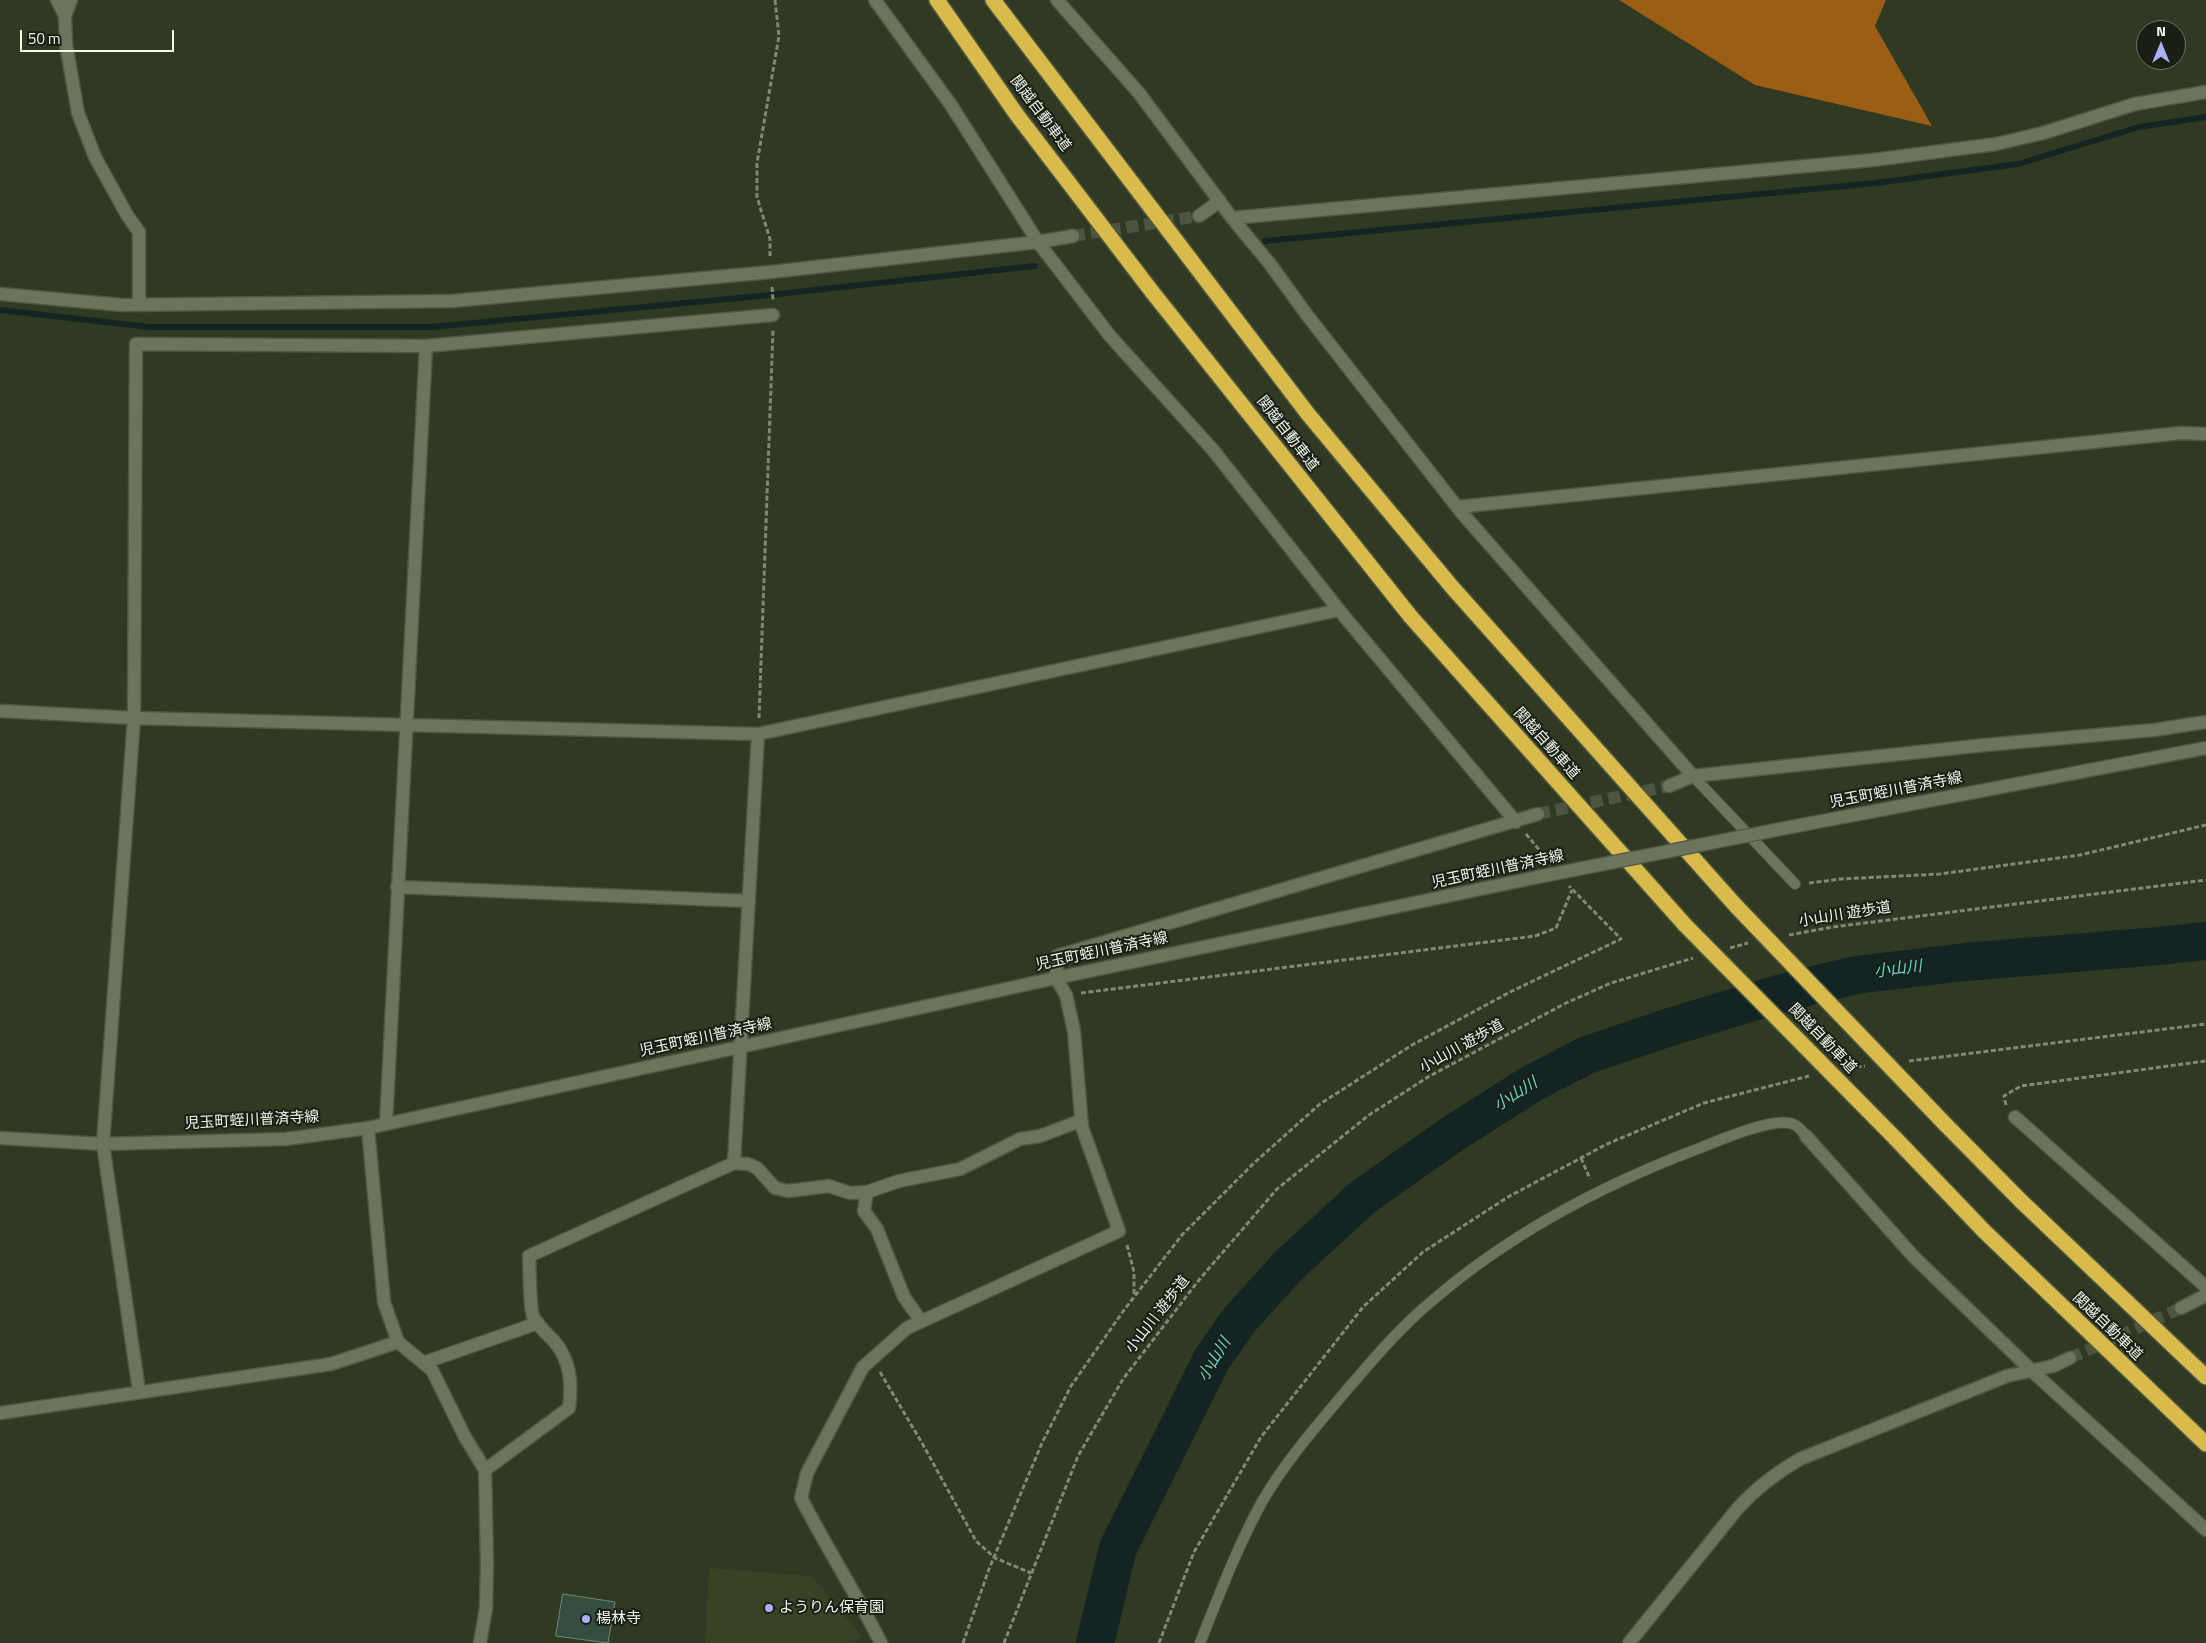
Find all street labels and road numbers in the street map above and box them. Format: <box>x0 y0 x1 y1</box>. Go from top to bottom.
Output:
street label: 関越自動車道 <box>1006 73 1074 155</box>
street label: 関越自動車道 <box>1252 393 1322 475</box>
street label: 関越自動車道 <box>1509 705 1583 783</box>
street label: 児玉町蛭川普済寺線 <box>1828 769 1964 813</box>
street label: 児玉町蛭川普済寺線 <box>1430 847 1566 893</box>
street label: 小山川 遊歩道 <box>1798 899 1892 931</box>
street label: 児玉町蛭川普済寺線 <box>1034 929 1170 975</box>
street label: 関越自動車道 <box>1784 1000 1860 1078</box>
street label: 児玉町蛭川普済寺線 <box>638 1015 774 1061</box>
street label: 小山川 遊歩道 <box>1417 1017 1507 1077</box>
street label: 児玉町蛭川普済寺線 <box>184 1108 320 1134</box>
street label: 小山川 遊歩道 <box>1122 1273 1194 1357</box>
street label: 関越自動車道 <box>2068 1289 2146 1365</box>

